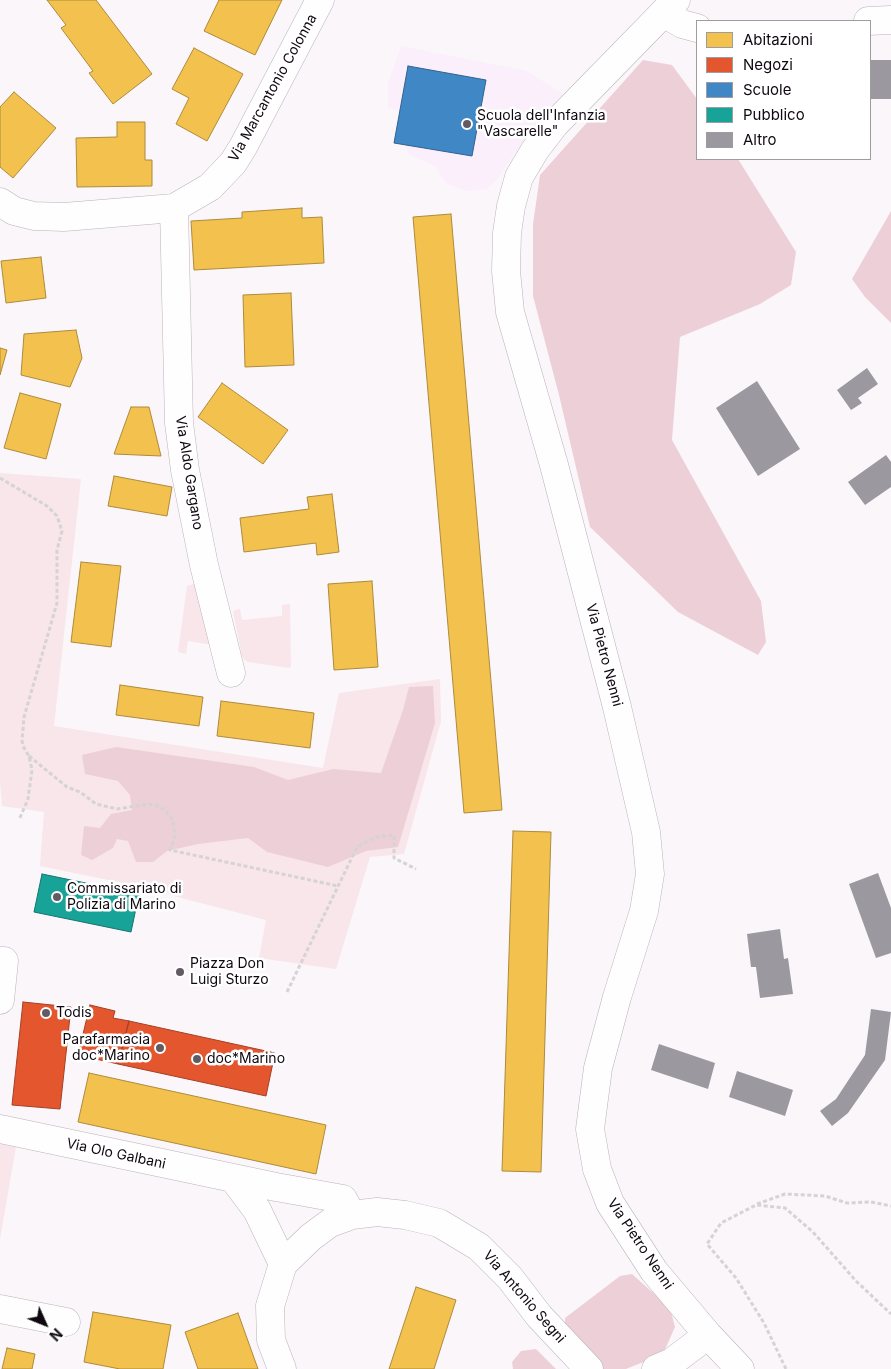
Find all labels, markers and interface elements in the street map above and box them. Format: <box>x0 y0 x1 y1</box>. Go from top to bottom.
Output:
street label: Via Marcantonio Colonna <box>225 11 321 165</box>
legend <box>696 20 871 160</box>
text: Abitazioni <box>743 30 813 49</box>
text: Negozi <box>743 55 793 74</box>
text: Scuole <box>743 80 791 99</box>
text: Pubblico <box>743 105 805 124</box>
place label: Scuola dell'Infanzia "Vascarelle" <box>477 108 606 140</box>
marker: Scuola dell'Infanzia "Vascarelle" <box>461 118 473 130</box>
text: Altro <box>743 130 777 149</box>
street label: Via Aldo Gargano <box>172 415 206 531</box>
street label: Via Pietro Nenni <box>582 602 626 708</box>
place label: Commissariato di Polizia di Marino <box>67 881 182 914</box>
marker: Commissariato di Polizia di Marino <box>51 891 63 903</box>
place label: Piazza Don Luigi Sturzo <box>190 956 269 989</box>
marker: Piazza Don Luigi Sturzo <box>174 966 186 978</box>
place label: Todis <box>56 1005 92 1021</box>
marker: Todis <box>40 1007 52 1019</box>
place label: Parafarmacia doc*Marino <box>62 1032 150 1064</box>
marker: Parafarmacia doc*Marino <box>154 1042 166 1054</box>
place label: doc*Marino <box>207 1051 285 1067</box>
marker: doc*Marino <box>191 1053 203 1065</box>
street label: Via Olo Galbani <box>65 1135 167 1173</box>
street label: Via Pietro Nenni <box>603 1195 677 1293</box>
street label: Via Antonio Segni <box>479 1247 569 1347</box>
north arrow <box>20 1299 70 1349</box>
text: N <box>46 1325 66 1345</box>

